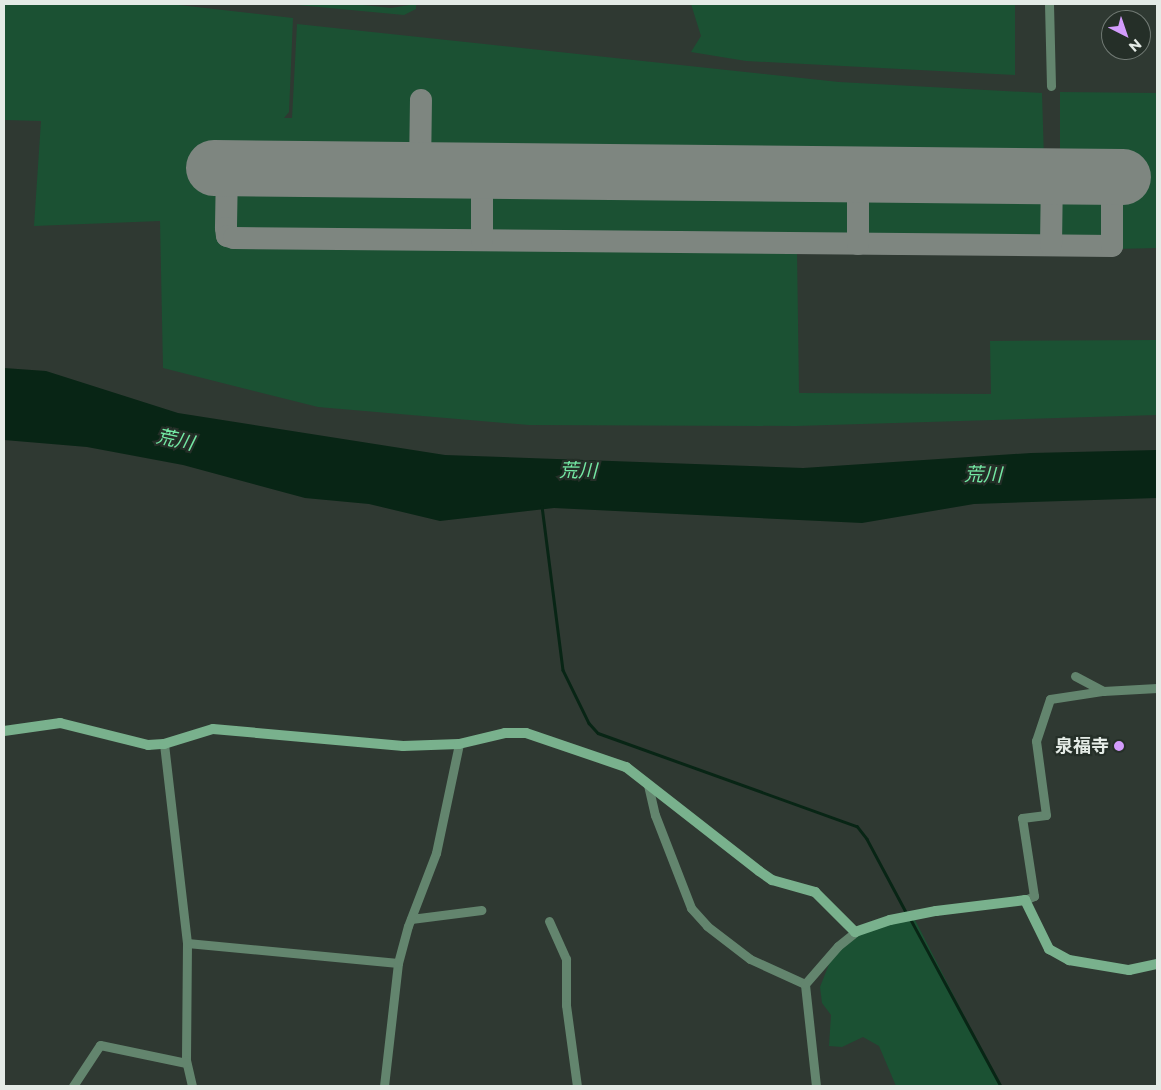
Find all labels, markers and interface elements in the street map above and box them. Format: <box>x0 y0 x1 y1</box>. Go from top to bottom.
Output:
north arrow <box>1101 10 1151 60</box>
text: N <box>1125 35 1145 56</box>
water label: 荒川 <box>154 425 196 455</box>
water label: 荒川 <box>559 459 597 483</box>
water label: 荒川 <box>964 463 1002 487</box>
place label: 泉福寺 <box>1055 735 1109 757</box>
marker: 泉福寺 <box>1113 740 1125 752</box>

